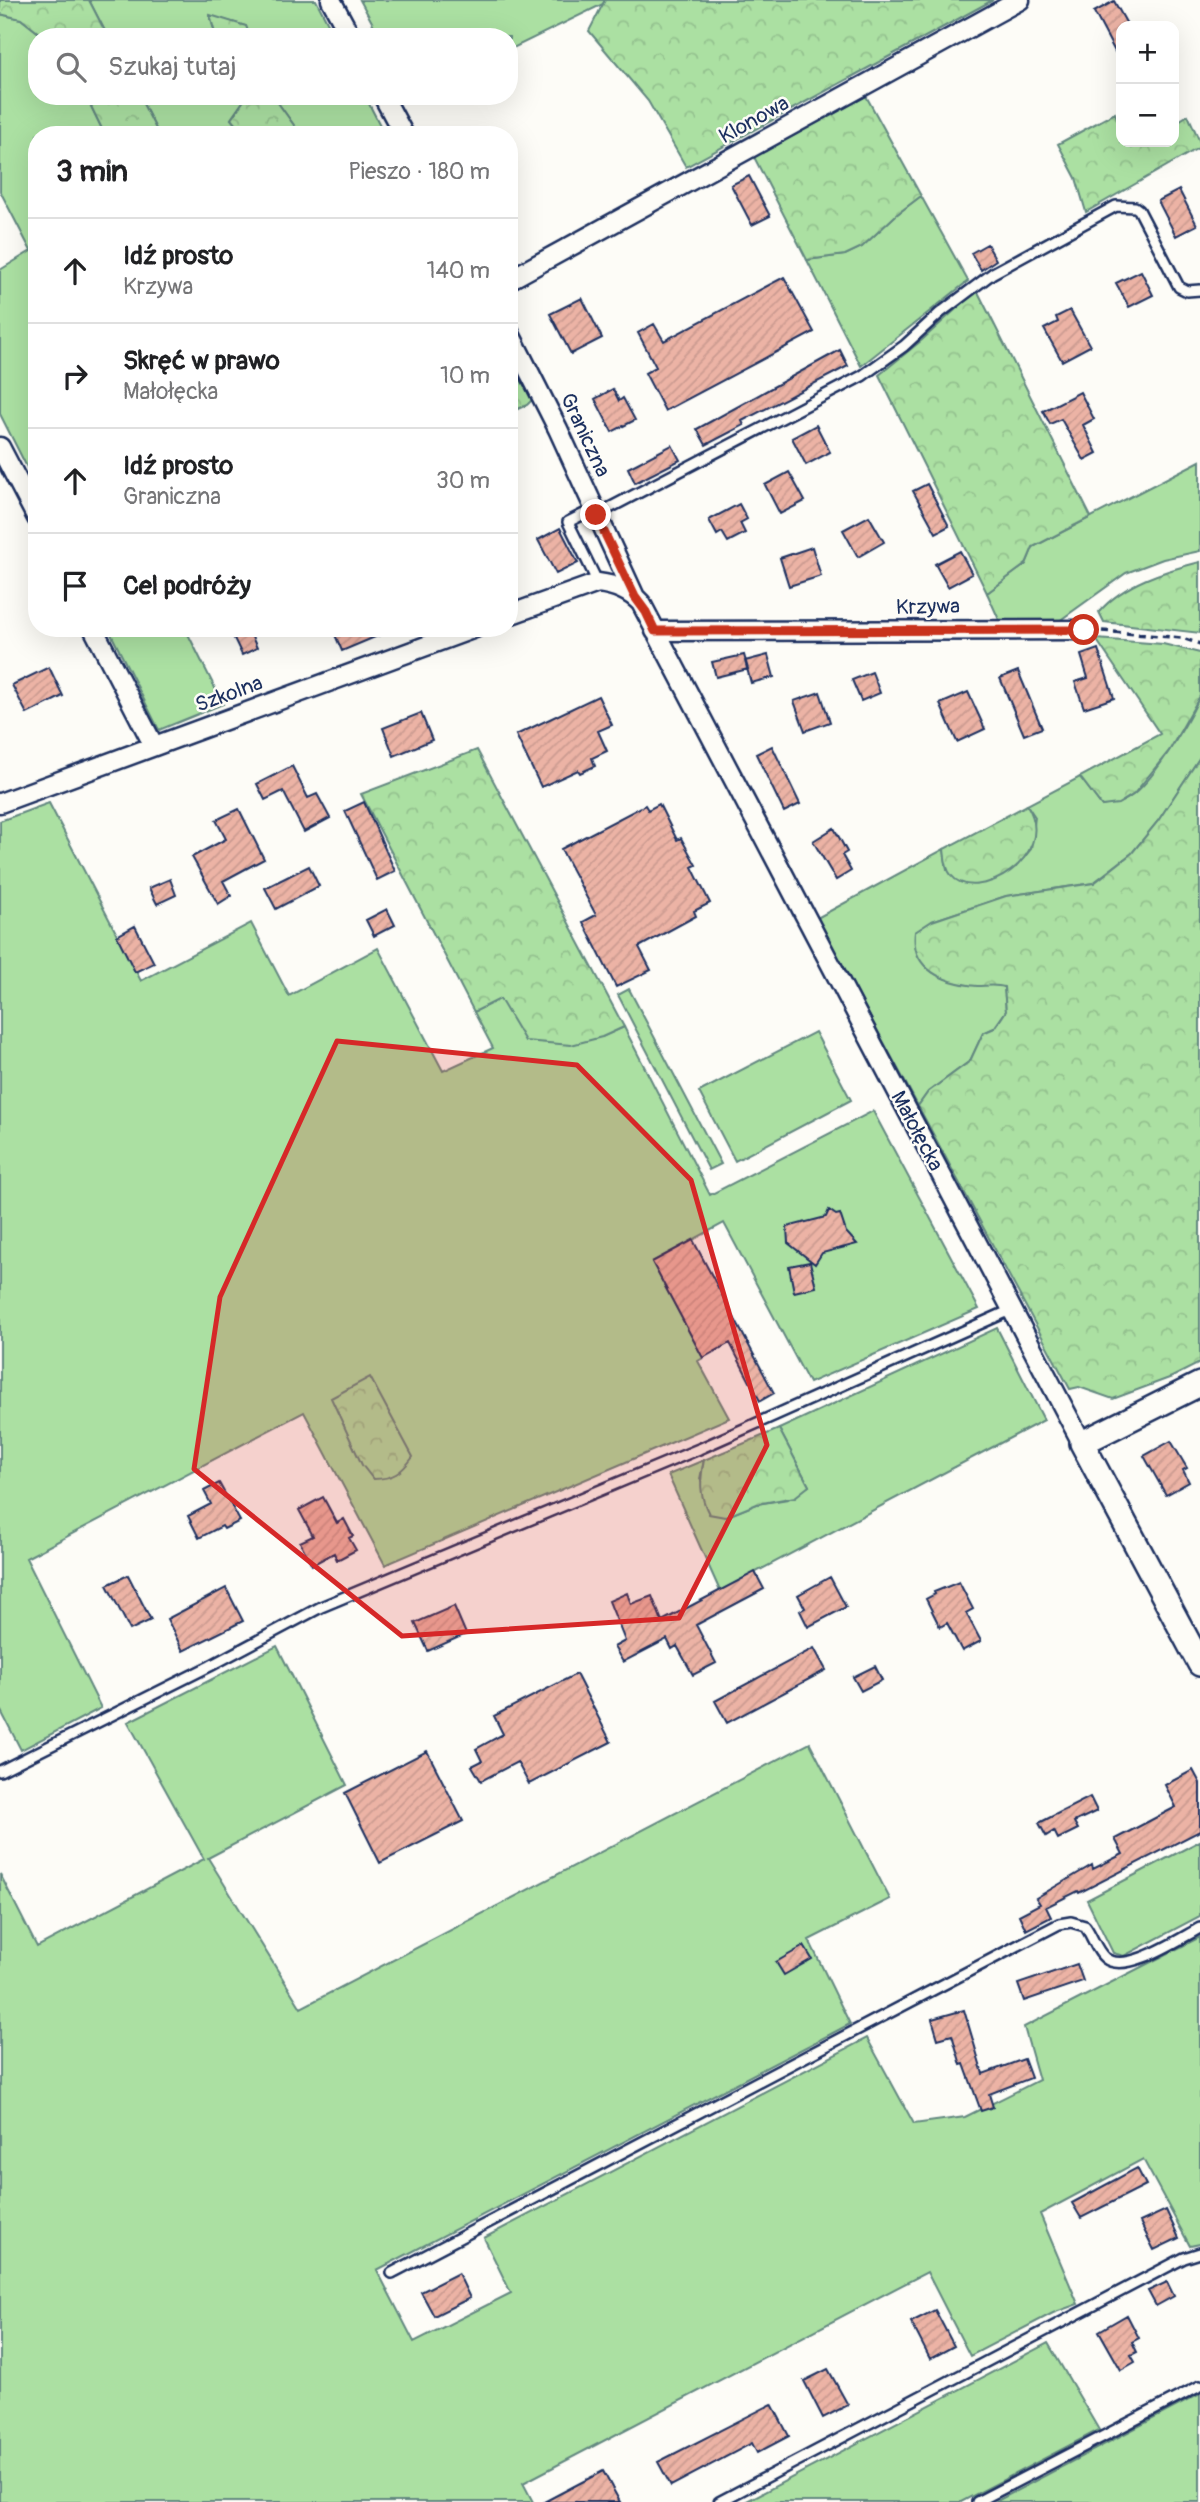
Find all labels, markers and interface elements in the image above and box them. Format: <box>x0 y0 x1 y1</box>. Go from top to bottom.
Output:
map controls <box>1116 21 1179 147</box>
button: + <box>1116 21 1179 84</box>
search box <box>28 28 518 105</box>
icon: search <box>52 48 90 86</box>
text: Szukaj tutaj <box>108 51 236 83</box>
button: − <box>1116 84 1179 147</box>
street label: Klonowa <box>714 90 794 150</box>
text: 3 min <box>56 153 128 190</box>
text: Pieszo · 180 m <box>348 157 490 186</box>
text: Idź prosto <box>123 240 233 272</box>
icon: ahead <box>56 252 94 290</box>
text: 140 m <box>427 256 490 285</box>
text: Krzywa <box>123 272 193 301</box>
text: Skręć w prawo <box>123 345 280 377</box>
icon: right <box>56 357 94 395</box>
text: 10 m <box>440 361 490 390</box>
text: Małołęcka <box>123 377 218 406</box>
street label: Graniczna <box>554 389 616 481</box>
text: Idź prosto <box>123 450 233 482</box>
icon: ahead <box>56 462 94 500</box>
text: 30 m <box>436 466 490 495</box>
text: Graniczna <box>123 482 221 511</box>
route end <box>580 499 611 530</box>
icon: arrive <box>56 567 94 605</box>
text: Cel podróży <box>123 570 251 602</box>
street label: Krzywa <box>896 593 960 621</box>
route start <box>1068 614 1099 645</box>
street label: Szkolna <box>192 669 266 719</box>
street label: Małołęcka <box>885 1086 949 1176</box>

